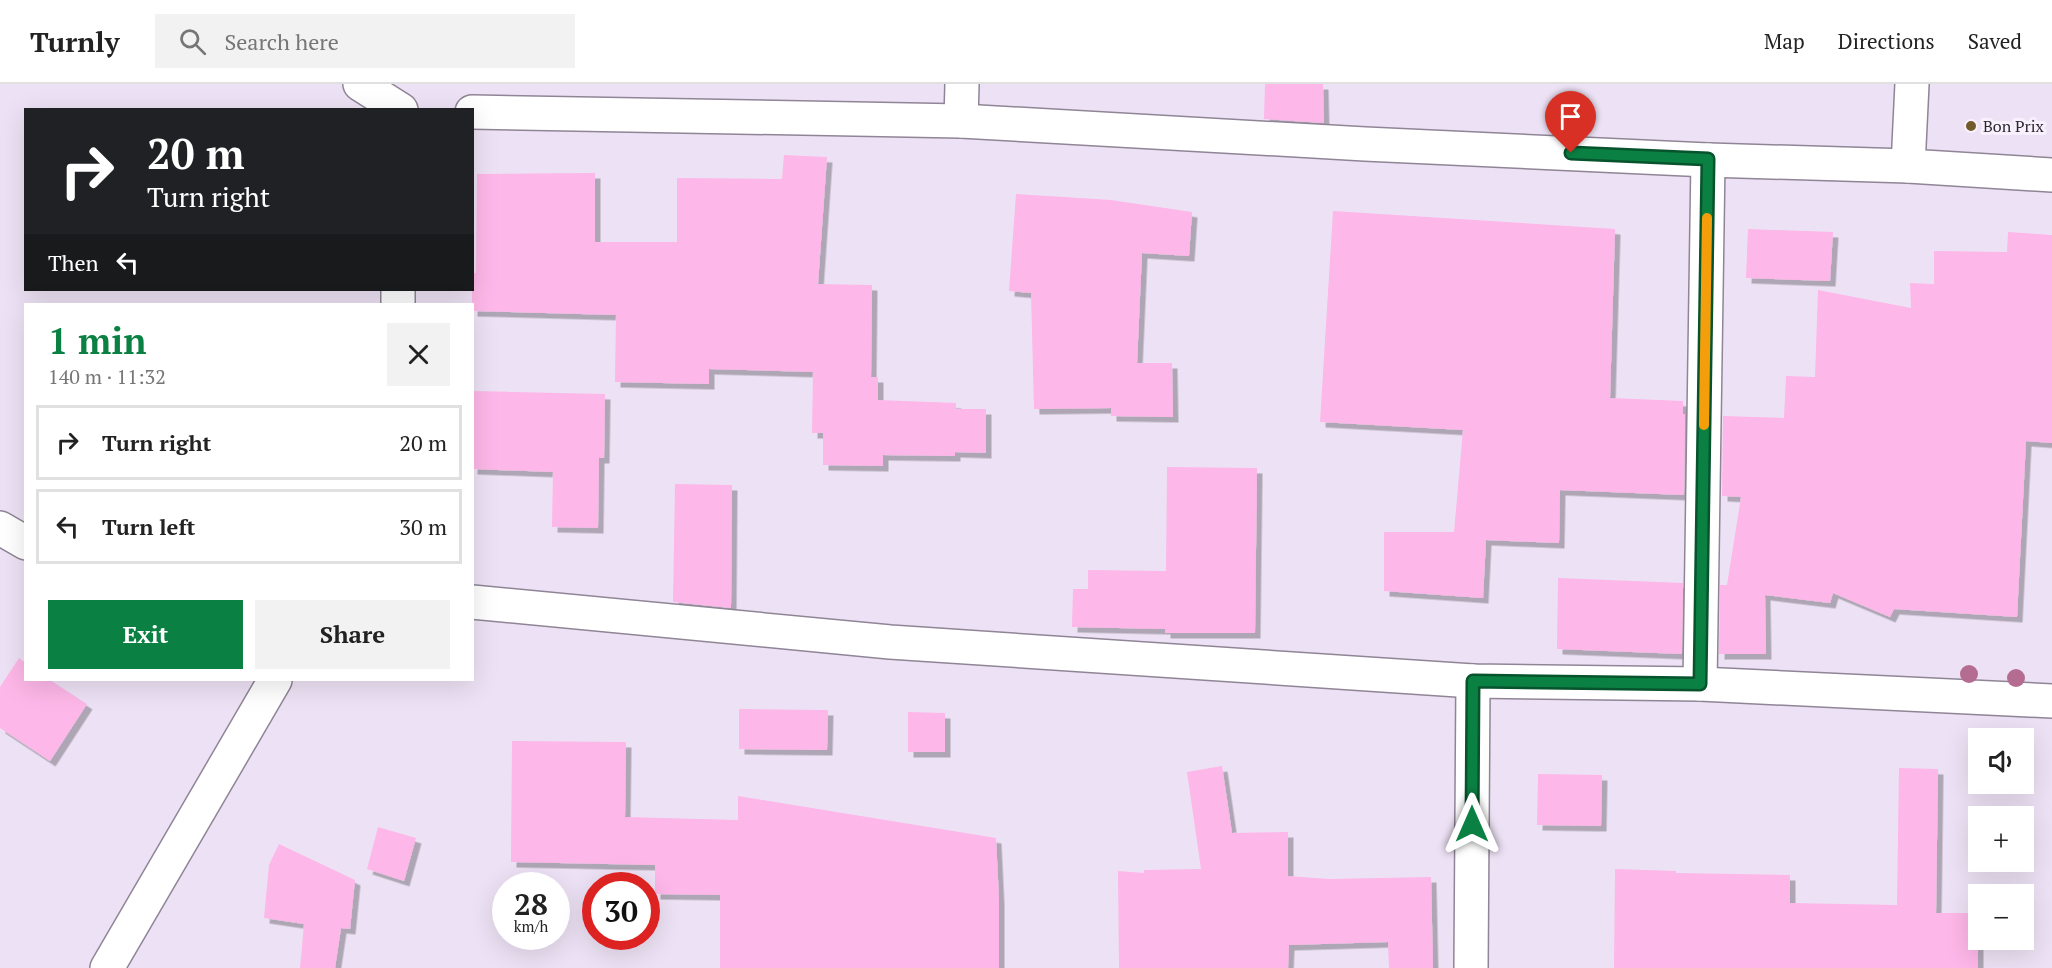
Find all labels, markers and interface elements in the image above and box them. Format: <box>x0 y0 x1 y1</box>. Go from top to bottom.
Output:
search box <box>155 14 575 68</box>
text: Turnly <box>30 23 119 60</box>
icon: search <box>176 25 209 58</box>
text: Search here <box>224 27 339 56</box>
text: Map <box>1764 27 1805 55</box>
text: Directions <box>1838 27 1935 55</box>
text: Saved <box>1968 27 2022 55</box>
pin <box>1545 91 1596 153</box>
icon: arrive <box>1554 100 1587 133</box>
place label: Bon Prix <box>1983 115 2045 137</box>
marker: Bon Prix <box>1964 119 1978 133</box>
text: 20 m <box>147 125 245 181</box>
icon: right <box>48 132 126 210</box>
text: Turn right <box>147 179 270 215</box>
icon: left <box>111 246 144 279</box>
text: Then <box>48 248 99 277</box>
text: 1 min <box>48 317 146 364</box>
button: close <box>387 323 450 386</box>
text: 140 m · 11:32 <box>48 363 166 390</box>
icon: right <box>51 426 84 459</box>
text: Turn right <box>102 428 211 457</box>
text: 20 m <box>399 428 447 457</box>
icon: left <box>51 510 84 543</box>
text: Turn left <box>102 512 195 541</box>
text: 30 m <box>399 512 447 541</box>
button: Exit <box>48 600 243 669</box>
button: Share <box>255 600 450 669</box>
map controls <box>1968 728 2034 950</box>
button: sound <box>1968 728 2034 794</box>
position arrow <box>1440 792 1504 856</box>
button: + <box>1968 806 2034 872</box>
speed limit sign: 30 <box>582 872 660 950</box>
text: 28 <box>514 884 548 924</box>
button: − <box>1968 884 2034 950</box>
text: km/h <box>514 916 548 936</box>

